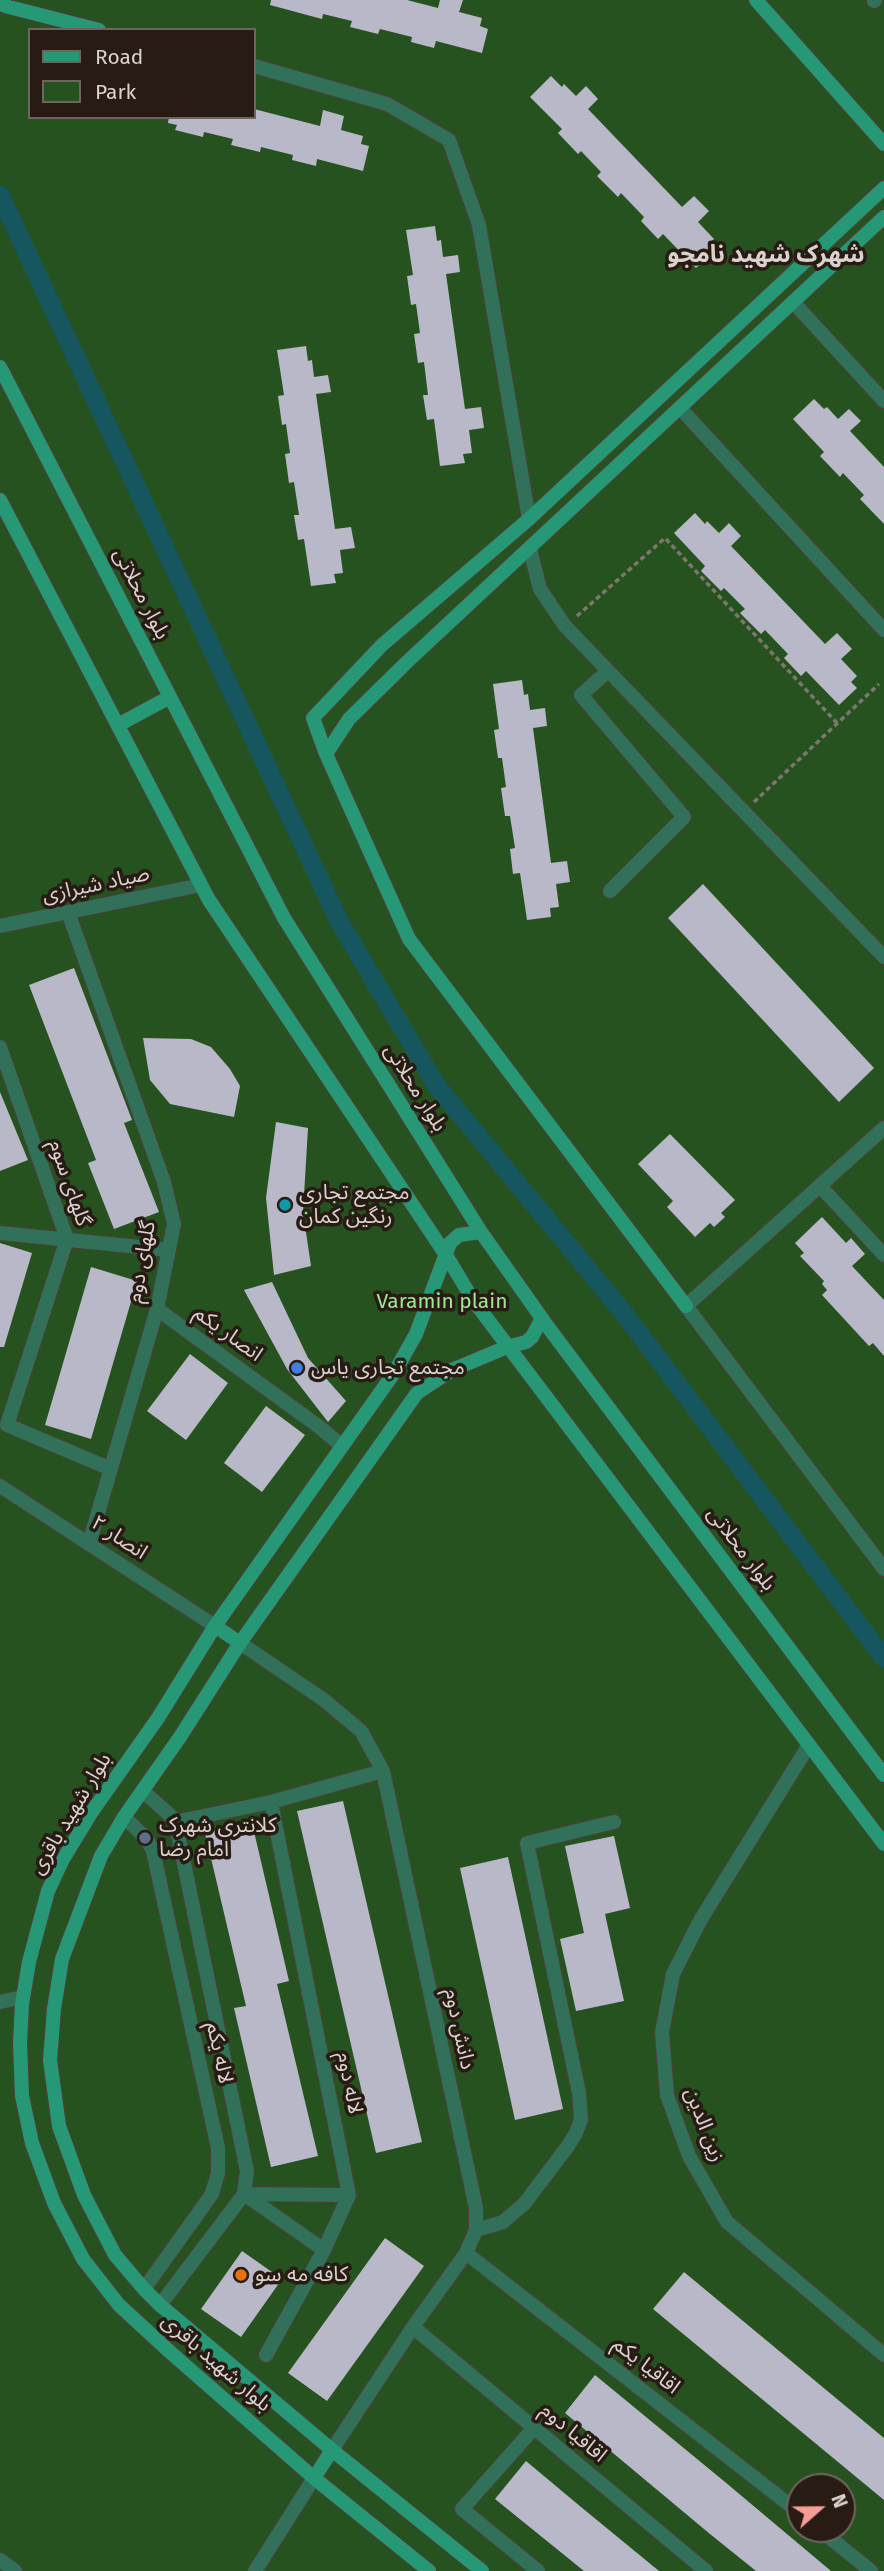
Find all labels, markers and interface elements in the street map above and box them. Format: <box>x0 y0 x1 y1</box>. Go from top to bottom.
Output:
legend <box>28 28 256 119</box>
text: Road <box>95 44 143 70</box>
text: Park <box>95 79 136 105</box>
district label: شهرک شهید نامجو <box>667 241 865 269</box>
street label: بلوار محلاتی <box>107 544 175 644</box>
street label: صیاد شیرازی <box>40 861 152 909</box>
street label: بلوار محلاتی <box>378 1039 452 1137</box>
street label: گلهای سوم <box>42 1136 96 1230</box>
place label: مجتمع تجاری رنگین کمان <box>299 1180 410 1230</box>
marker: مجتمع تجاری رنگین کمان <box>277 1197 293 1213</box>
street label: گلهای دوم <box>122 1219 162 1305</box>
park label: Varamin plain <box>376 1289 508 1315</box>
street label: انصار یکم <box>189 1301 267 1367</box>
place label: مجتمع تجاری یاس <box>311 1355 465 1381</box>
marker: مجتمع تجاری یاس <box>289 1360 305 1376</box>
street label: بلوار محلاتی <box>701 1502 781 1596</box>
street label: انصار ۲ <box>86 1511 152 1565</box>
street label: بلوار شهید باقری <box>25 1749 117 1879</box>
place label: کلانتری شهرک امام رضا <box>159 1813 277 1863</box>
marker: کلانتری شهرک امام رضا <box>137 1830 153 1846</box>
street label: دانش دوم <box>438 1986 480 2072</box>
street label: لاله یکم <box>200 2020 238 2086</box>
street label: لاله دوم <box>331 2050 367 2116</box>
street label: زین الدین <box>678 2084 730 2166</box>
place label: کافه مه سو <box>255 2262 348 2288</box>
marker: کافه مه سو <box>233 2267 249 2283</box>
street label: بلوار شهید باقری <box>156 2308 276 2418</box>
street label: اقاقیا یکم <box>607 2332 685 2400</box>
street label: اقاقیا دوم <box>535 2398 611 2468</box>
north arrow <box>786 2473 856 2543</box>
text: N <box>826 2491 852 2511</box>

